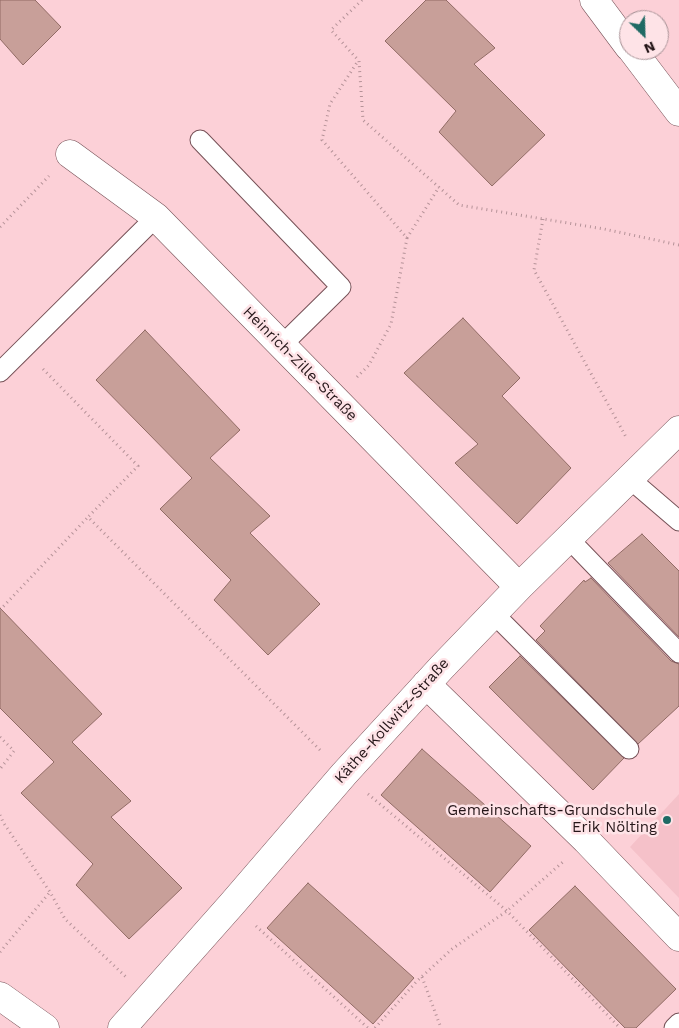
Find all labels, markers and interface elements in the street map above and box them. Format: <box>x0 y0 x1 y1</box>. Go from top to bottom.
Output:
north arrow <box>619 10 669 60</box>
text: N <box>642 38 658 57</box>
street label: Heinrich-Zille-Straße <box>239 303 361 425</box>
street label: Käthe-Kollwitz-Straße <box>331 655 453 787</box>
place label: Gemeinschafts-Grundschule Erik Nölting <box>447 802 657 837</box>
marker: Gemeinschafts-Grundschule Erik Nölting <box>661 814 673 826</box>

